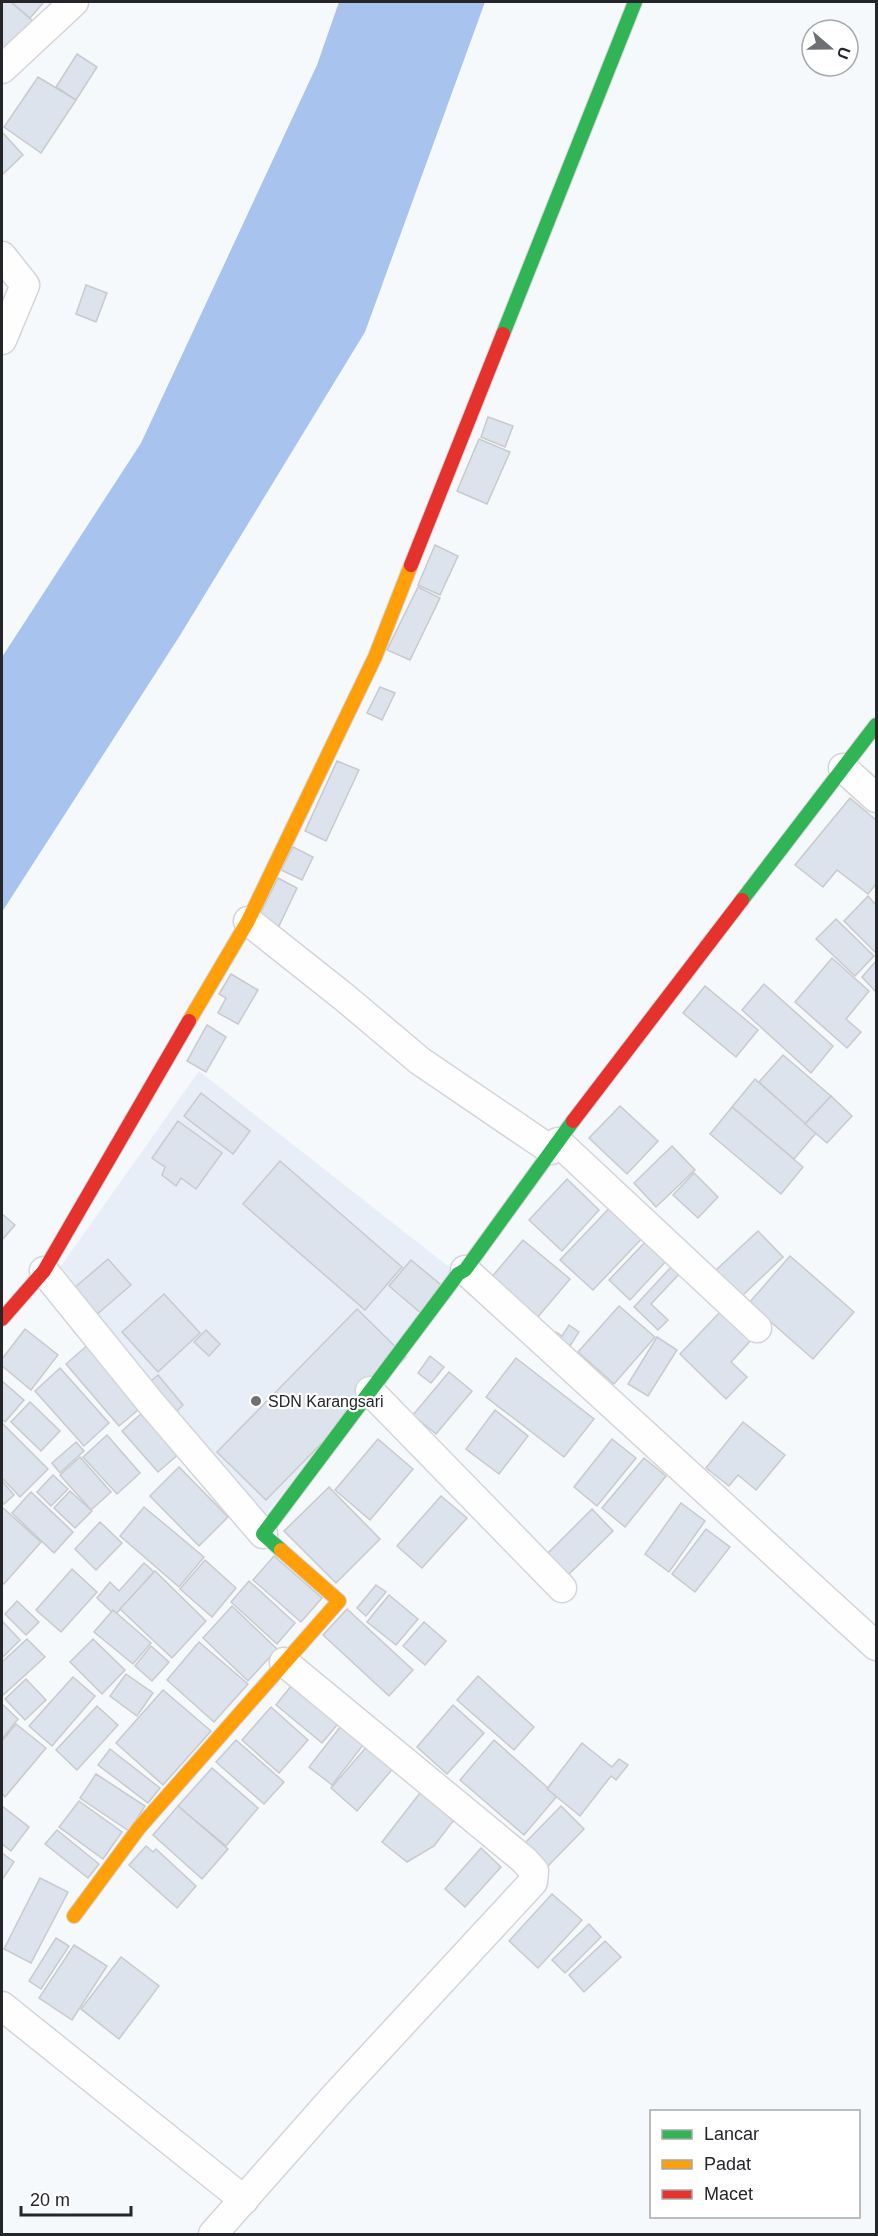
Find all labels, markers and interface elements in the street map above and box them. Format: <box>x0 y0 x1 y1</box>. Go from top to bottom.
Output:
north arrow <box>800 18 860 78</box>
text: U <box>834 45 854 61</box>
place label: SDN Karangsari <box>268 1393 384 1410</box>
marker: SDN Karangsari <box>249 1394 263 1408</box>
legend <box>650 2110 860 2218</box>
text: Lancar <box>704 2124 759 2144</box>
text: Padat <box>704 2154 751 2174</box>
scale bar <box>21 2179 130 2217</box>
text: Macet <box>704 2184 753 2204</box>
text: 20 m <box>30 2190 70 2210</box>

